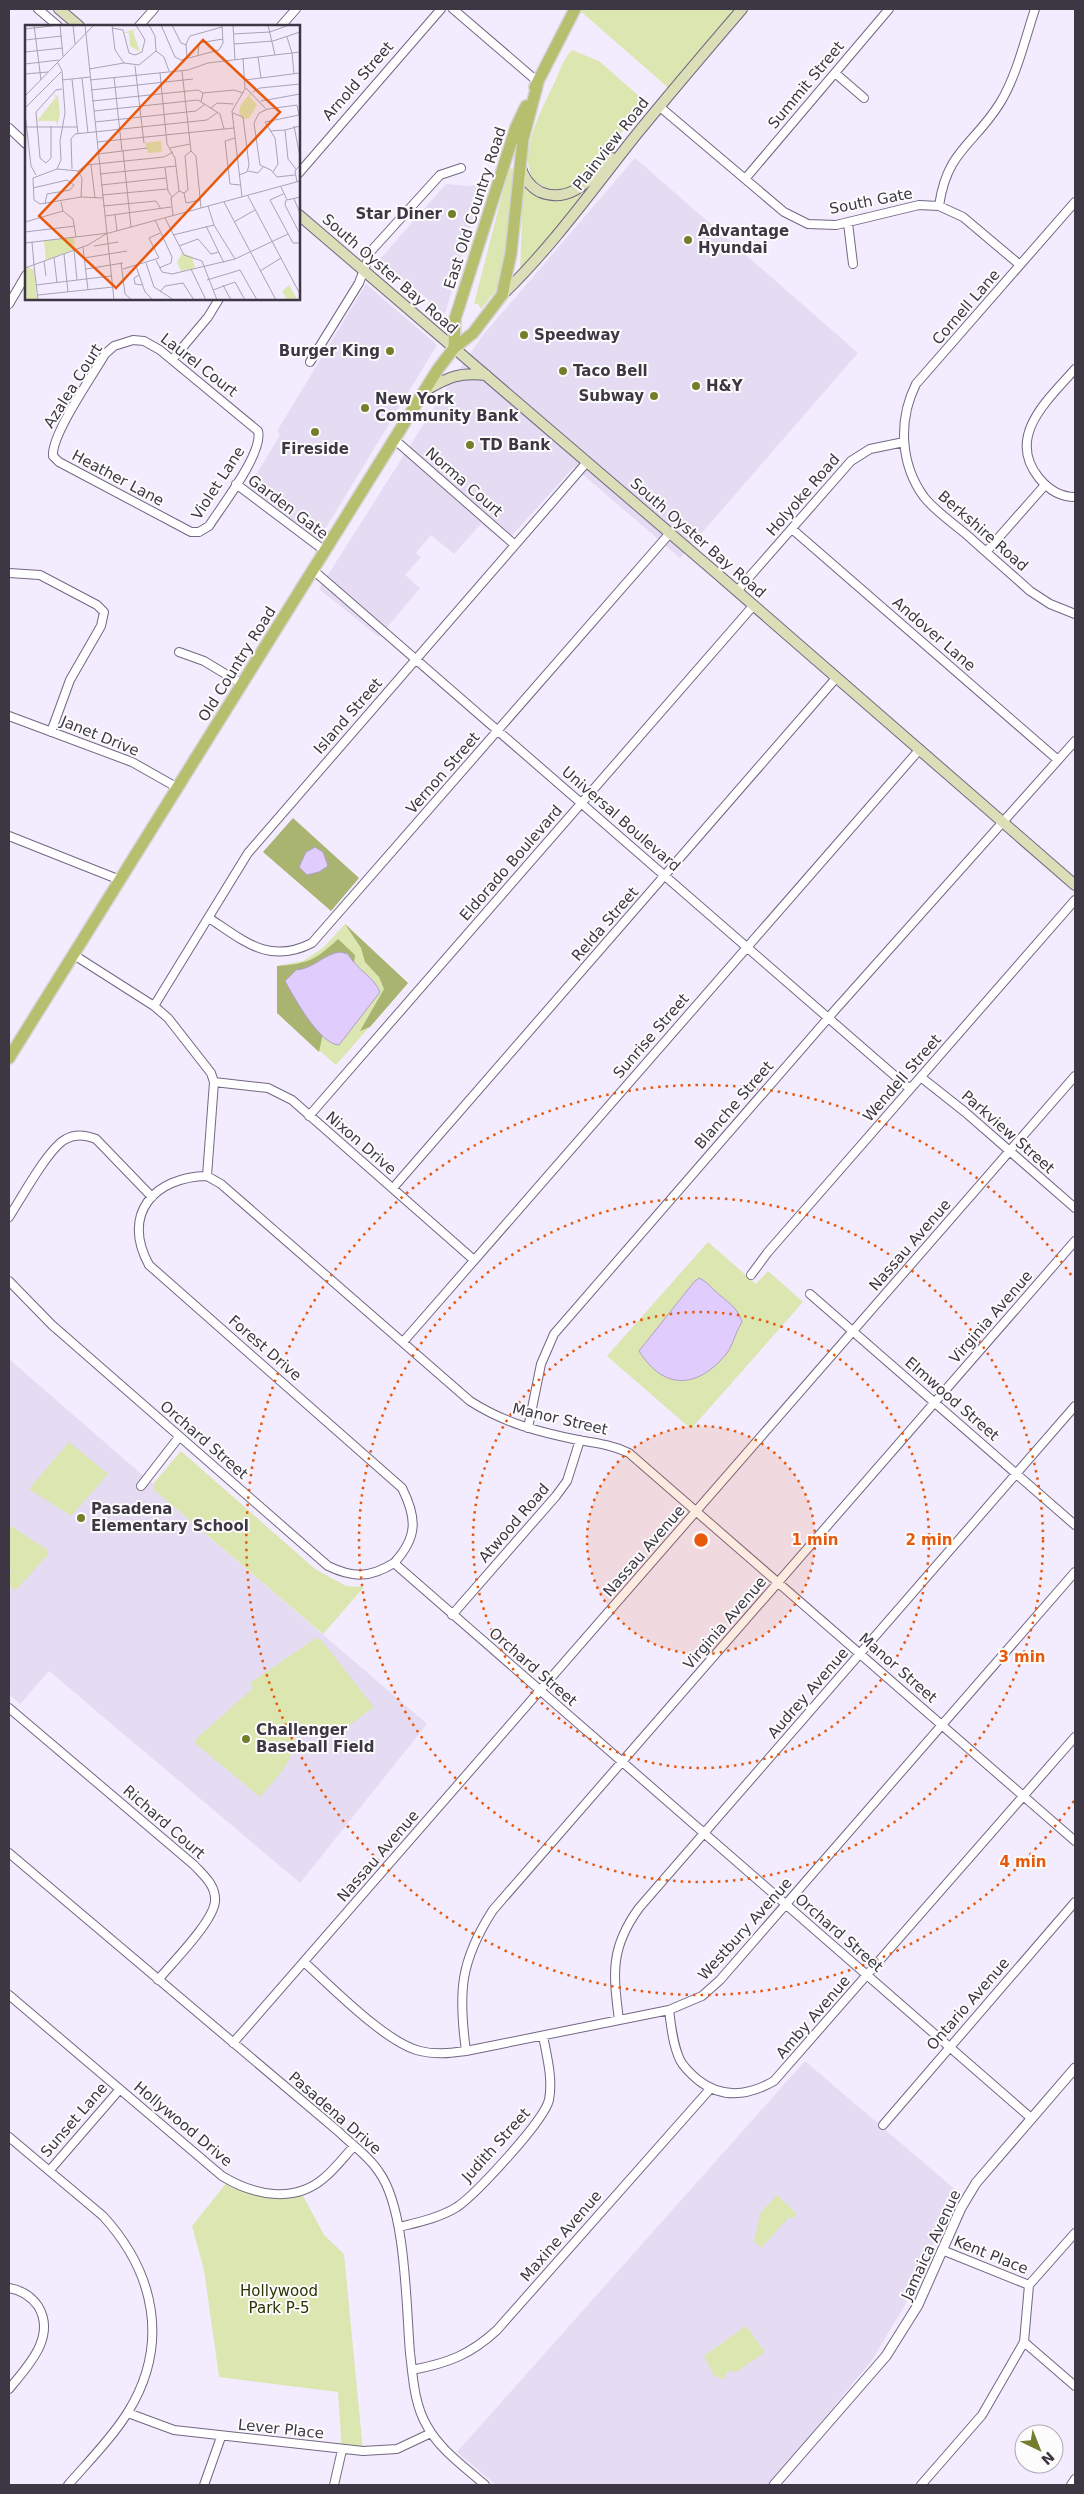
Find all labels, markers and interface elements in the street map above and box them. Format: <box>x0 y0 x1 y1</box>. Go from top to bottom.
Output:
inset map <box>25 25 300 300</box>
street label: Arnold Street <box>319 38 397 124</box>
street label: Summit Street <box>764 38 848 132</box>
street label: Plainview Road <box>569 94 653 194</box>
street label: East Old Country Road <box>440 125 510 291</box>
street label: South Gate <box>828 184 914 218</box>
place label: Star Diner <box>355 205 443 223</box>
marker: Star Diner <box>446 208 458 220</box>
street label: South Oyster Bay Road <box>319 210 461 338</box>
place label: Advantage Hyundai <box>698 222 789 257</box>
marker: Advantage Hyundai <box>682 234 694 246</box>
street label: Cornell Lane <box>928 266 1004 348</box>
place label: Speedway <box>534 326 620 344</box>
marker: Speedway <box>518 329 530 341</box>
street label: Laurel Court <box>157 330 241 401</box>
street label: Azalea Court <box>40 340 106 431</box>
place label: Burger King <box>279 342 380 360</box>
marker: Burger King <box>384 345 396 357</box>
place label: Taco Bell <box>573 362 648 380</box>
marker: Taco Bell <box>557 365 569 377</box>
place label: H&Y <box>706 377 744 395</box>
marker: H&Y <box>690 380 702 392</box>
place label: Subway <box>578 387 644 405</box>
place label: New York Community Bank <box>375 390 519 425</box>
marker: Subway <box>648 390 660 402</box>
marker: New York Community Bank <box>359 402 371 414</box>
marker: Fireside <box>309 426 321 438</box>
place label: TD Bank <box>480 436 551 454</box>
marker: TD Bank <box>464 439 476 451</box>
place label: Fireside <box>281 440 349 458</box>
street label: Violet Lane <box>188 443 248 523</box>
street label: Norma Court <box>422 444 506 520</box>
street label: Heather Lane <box>69 446 167 510</box>
street label: Holyoke Road <box>763 450 843 540</box>
street label: Garden Gate <box>244 471 332 543</box>
street label: South Oyster Bay Road <box>627 474 769 602</box>
street label: Berkshire Road <box>934 487 1032 575</box>
street label: Andover Lane <box>889 593 979 675</box>
street label: Old Country Road <box>194 603 280 725</box>
street label: Island Street <box>310 674 386 758</box>
street label: Janet Drive <box>57 712 142 760</box>
street label: Vernon Street <box>402 728 484 818</box>
street label: Universal Boulevard <box>558 763 684 875</box>
street label: Eldorado Boulevard <box>456 802 566 924</box>
street label: Relda Street <box>568 883 642 965</box>
street label: Sunrise Street <box>609 990 693 1082</box>
street label: Wendell Street <box>859 1030 945 1125</box>
street label: Blanche Street <box>691 1057 777 1153</box>
street label: Parkview Street <box>958 1087 1058 1177</box>
street label: Nixon Drive <box>322 1108 400 1178</box>
street label: Nassau Avenue <box>865 1196 955 1294</box>
street label: Virginia Avenue <box>946 1267 1036 1367</box>
street label: Forest Drive <box>225 1311 305 1385</box>
street label: Elmwood Street <box>901 1353 1003 1445</box>
street label: Orchard Street <box>156 1397 252 1483</box>
street label: Manor Street <box>511 1399 610 1439</box>
street label: Atwood Road <box>475 1480 553 1566</box>
place label: Pasadena Elementary School <box>91 1500 249 1535</box>
street label: Nassau Avenue <box>599 1502 689 1600</box>
marker: Pasadena Elementary School <box>75 1512 87 1524</box>
centre of rings <box>692 1531 710 1549</box>
text: 1 min <box>791 1531 839 1549</box>
text: 2 min <box>905 1531 953 1549</box>
street label: Virginia Avenue <box>680 1573 770 1673</box>
street label: Orchard Street <box>485 1624 581 1710</box>
street label: Manor Street <box>855 1629 941 1707</box>
street label: Audrey Avenue <box>764 1644 852 1742</box>
text: 3 min <box>998 1648 1046 1666</box>
place label: Challenger Baseball Field <box>256 1721 374 1756</box>
marker: Challenger Baseball Field <box>240 1733 252 1745</box>
street label: Richard Court <box>119 1781 209 1863</box>
street label: Nassau Avenue <box>333 1807 423 1905</box>
text: 4 min <box>999 1853 1047 1871</box>
street label: Westbury Avenue <box>694 1874 796 1984</box>
street label: Orchard Street <box>791 1890 887 1976</box>
street label: Ontario Avenue <box>923 1954 1013 2054</box>
street label: Amby Avenue <box>772 1972 854 2062</box>
street label: Pasadena Drive <box>285 2068 385 2158</box>
street label: Hollywood Drive <box>130 2078 236 2170</box>
street label: Sunset Lane <box>37 2079 111 2161</box>
street label: Judith Street <box>457 2104 534 2186</box>
street label: Maxine Avenue <box>517 2187 605 2285</box>
street label: Jamaica Avenue <box>897 2187 964 2304</box>
street label: Kent Place <box>951 2232 1031 2278</box>
park label: Hollywood Park P-5 <box>240 2282 318 2317</box>
street label: Lever Place <box>237 2416 325 2442</box>
north arrow <box>1014 2424 1064 2474</box>
text: N <box>1038 2449 1058 2468</box>

